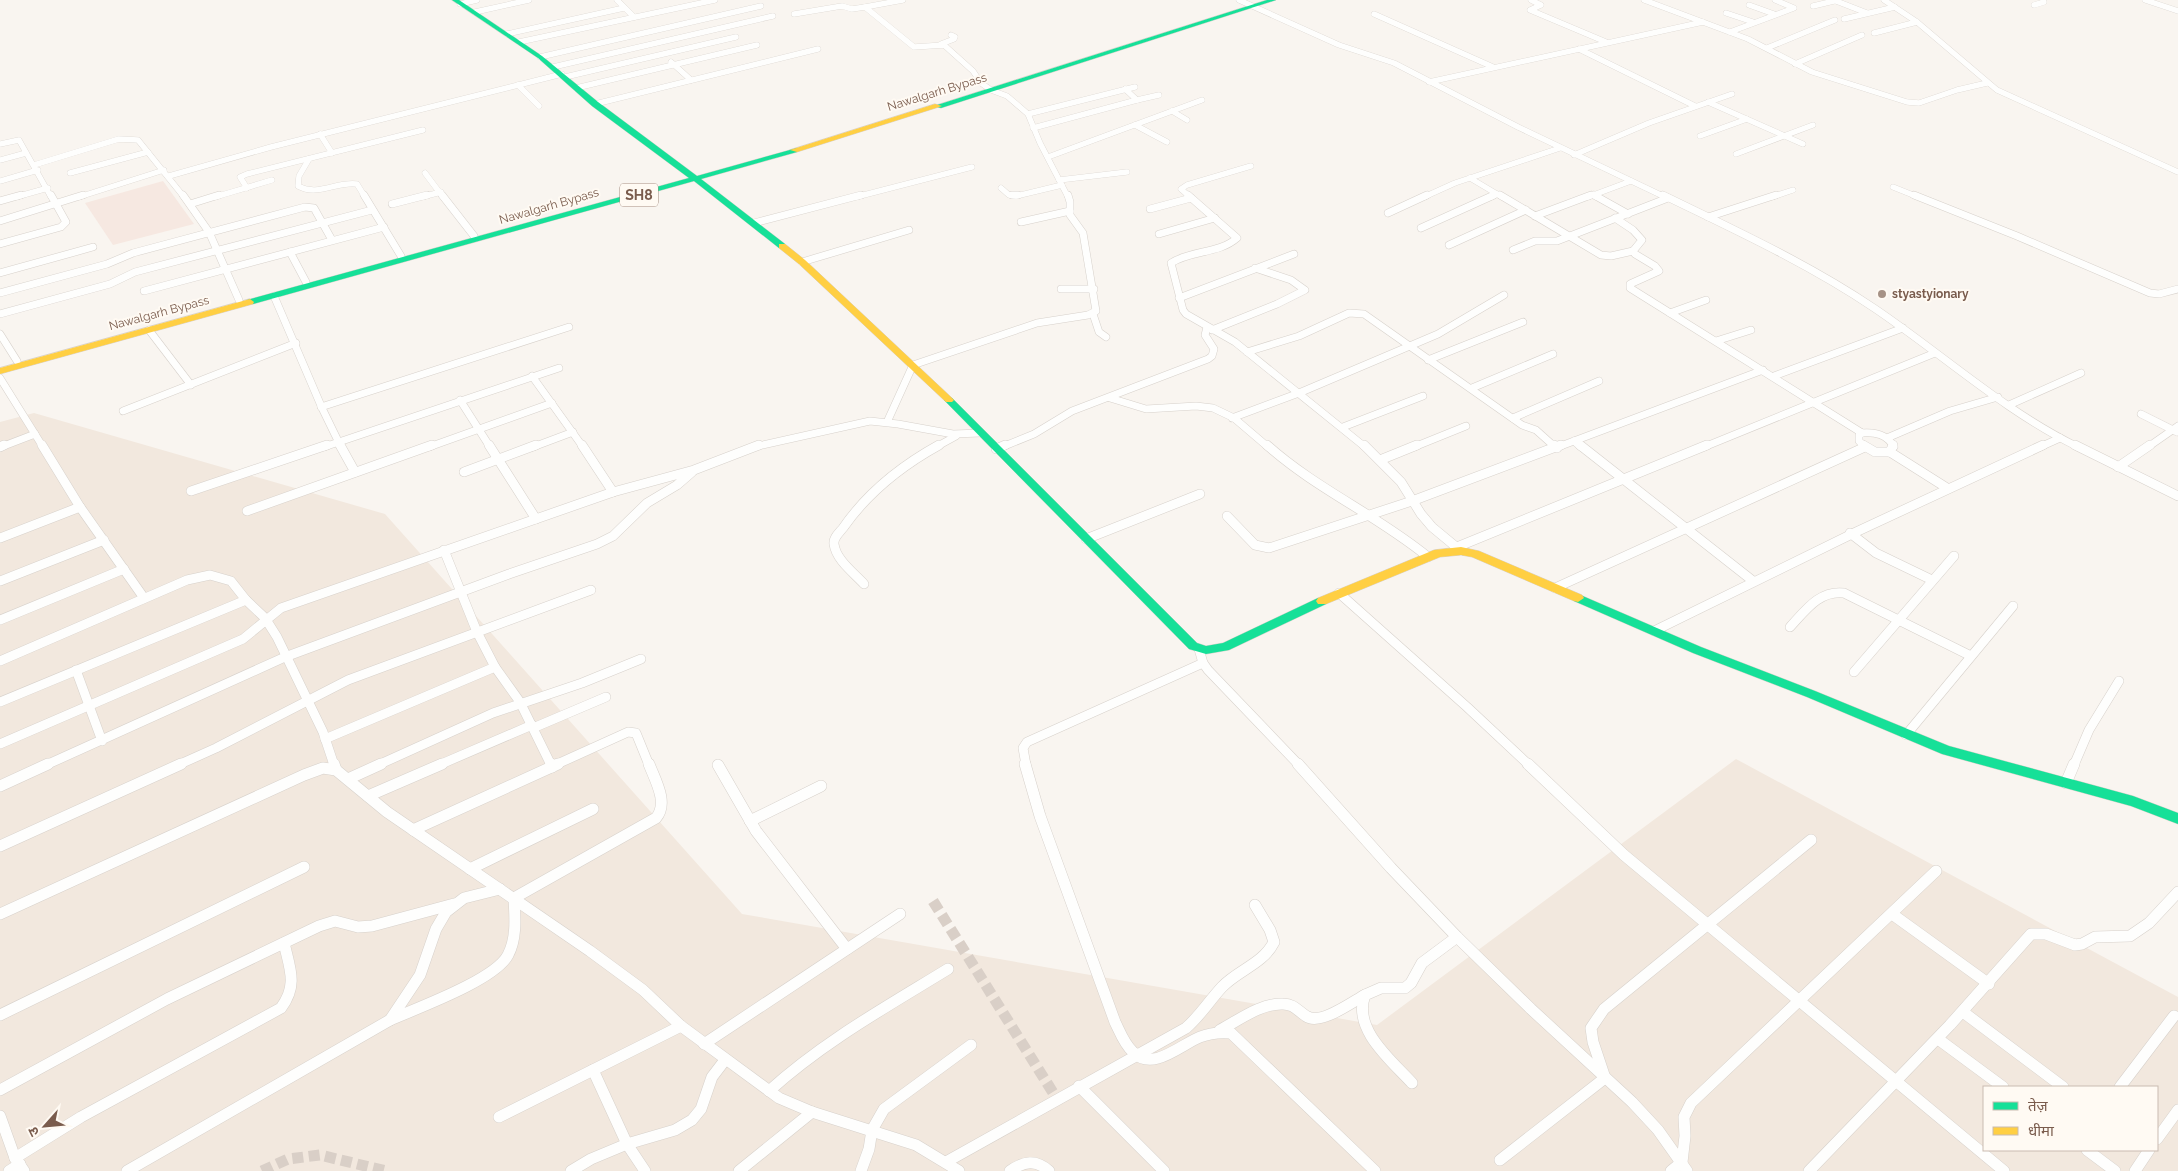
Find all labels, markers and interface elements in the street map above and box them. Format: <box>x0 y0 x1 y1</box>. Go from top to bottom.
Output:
street label: Nawalgarh Bypass <box>886 70 989 114</box>
road number: SH8 <box>620 184 658 206</box>
street label: Nawalgarh Bypass <box>497 185 601 227</box>
place label: styastyionary <box>1892 287 1969 301</box>
marker: styastyionary <box>1876 288 1888 300</box>
street label: Nawalgarh Bypass <box>107 293 211 333</box>
legend <box>1983 1086 2158 1151</box>
text: तेज़ <box>2028 1097 2049 1115</box>
north arrow <box>20 1101 70 1151</box>
text: धीमा <box>2028 1122 2055 1140</box>
text: उ <box>24 1124 42 1139</box>

